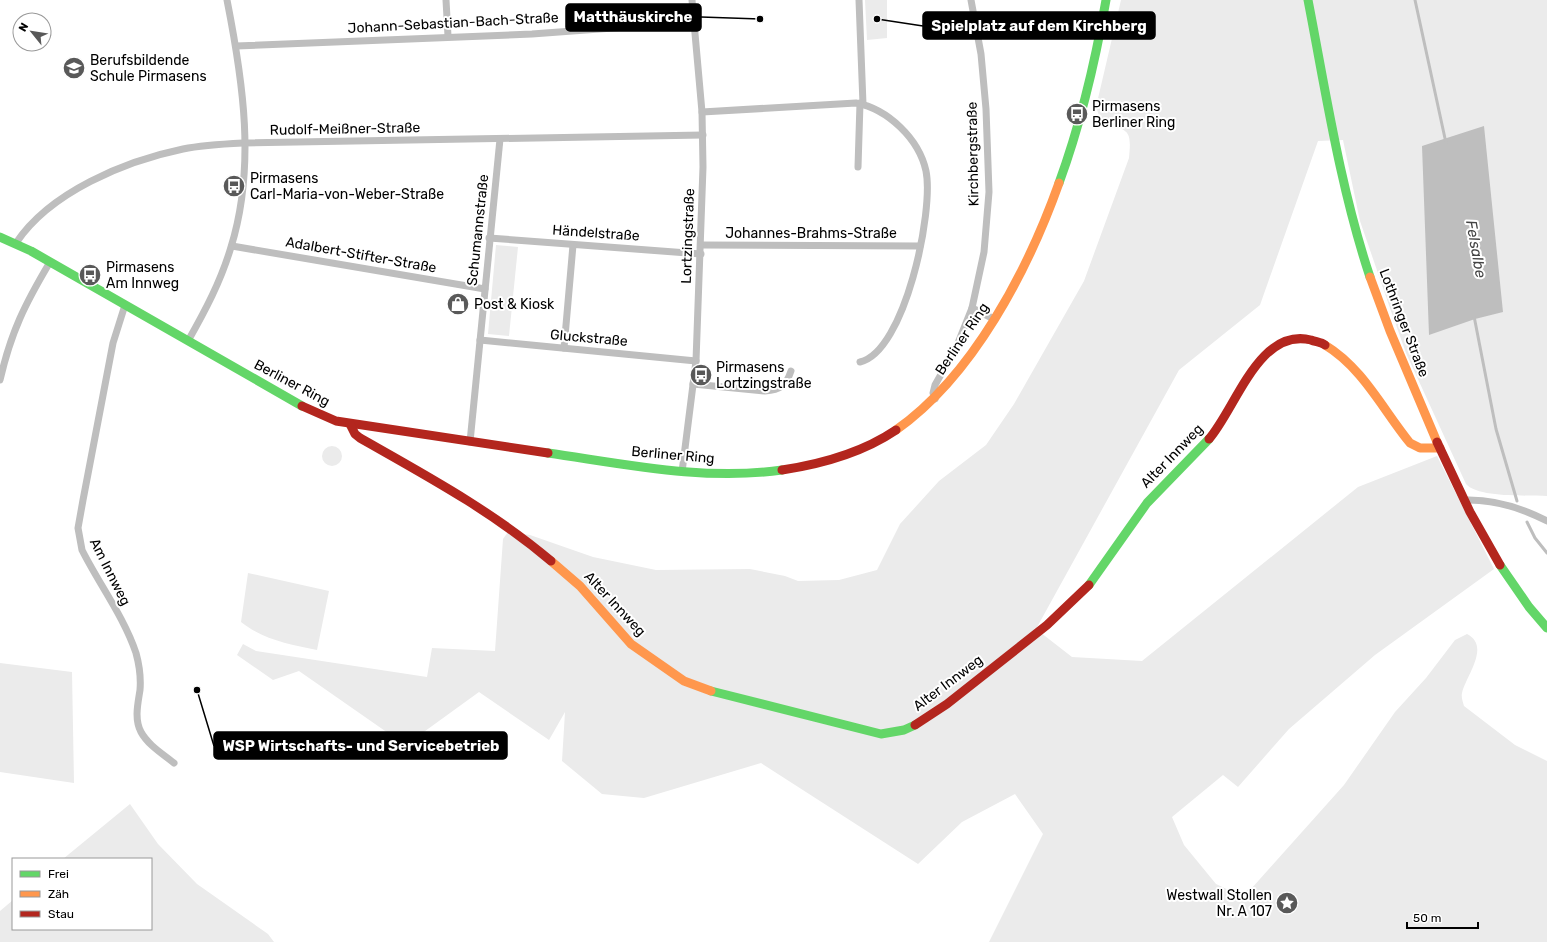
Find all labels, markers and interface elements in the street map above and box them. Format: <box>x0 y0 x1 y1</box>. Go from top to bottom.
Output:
callout: Matthäuskirche <box>566 4 701 31</box>
text: Matthäuskirche <box>573 8 693 26</box>
street label: Johann-Sebastian-Bach-Straße <box>347 9 559 37</box>
north arrow <box>12 12 52 52</box>
callout: Spielplatz auf dem Kirchberg <box>923 12 1155 39</box>
text: Spielplatz auf dem Kirchberg <box>931 17 1147 35</box>
text: N <box>16 21 31 34</box>
place label: Berufsbildende Schule Pirmasens <box>90 52 207 85</box>
school or university icon: Berufsbildende Schule Pirmasens <box>61 55 87 81</box>
place label: Pirmasens Berliner Ring <box>1092 98 1175 131</box>
street label: Kirchbergstraße <box>964 101 982 206</box>
bus stop icon: Pirmasens Berliner Ring <box>1064 101 1090 127</box>
street label: Rudolf-Meißner-Straße <box>270 119 421 139</box>
place label: Pirmasens Carl-Maria-von-Weber-Straße <box>250 170 444 203</box>
bus stop icon: Pirmasens Carl-Maria-von-Weber-Straße <box>221 173 247 199</box>
street label: Schumannstraße <box>464 173 492 287</box>
street label: Lortzingstraße <box>678 188 698 284</box>
water label: Felsalbe <box>1462 219 1490 280</box>
street label: Händelstraße <box>552 221 640 245</box>
street label: Johannes-Brahms-Straße <box>725 225 897 242</box>
street label: Adalbert-Stifter-Straße <box>284 233 438 277</box>
place label: Pirmasens Am Innweg <box>106 259 179 292</box>
bus stop icon: Pirmasens Am Innweg <box>77 262 103 288</box>
street label: Lothringer Straße <box>1376 266 1433 380</box>
shop icon: Post & Kiosk <box>445 291 471 317</box>
place label: Post & Kiosk <box>474 296 555 313</box>
street label: Berliner Ring <box>932 300 992 378</box>
street label: Gluckstraße <box>550 326 629 350</box>
street label: Berliner Ring <box>251 356 333 410</box>
place label: Pirmasens Lortzingstraße <box>716 359 812 392</box>
bus stop icon: Pirmasens Lortzingstraße <box>688 362 714 388</box>
street label: Alter Innweg <box>1137 420 1207 492</box>
street label: Berliner Ring <box>631 443 715 467</box>
street label: Am Innweg <box>86 536 134 608</box>
street label: Alter Innweg <box>581 568 649 640</box>
street label: Alter Innweg <box>910 651 986 715</box>
callout: WSP Wirtschafts- und Servicebetrieb <box>214 732 507 759</box>
text: WSP Wirtschafts- und Servicebetrieb <box>222 737 500 755</box>
legend <box>12 858 152 930</box>
text: Frei <box>48 867 69 881</box>
text: Zäh <box>48 887 69 901</box>
place label: Westwall Stollen Nr. A 107 <box>1166 887 1272 920</box>
place icon: Westwall Stollen Nr. A 107 <box>1274 890 1300 916</box>
scale bar <box>1407 904 1478 930</box>
text: Stau <box>48 907 74 921</box>
text: 50 m <box>1413 911 1441 925</box>

